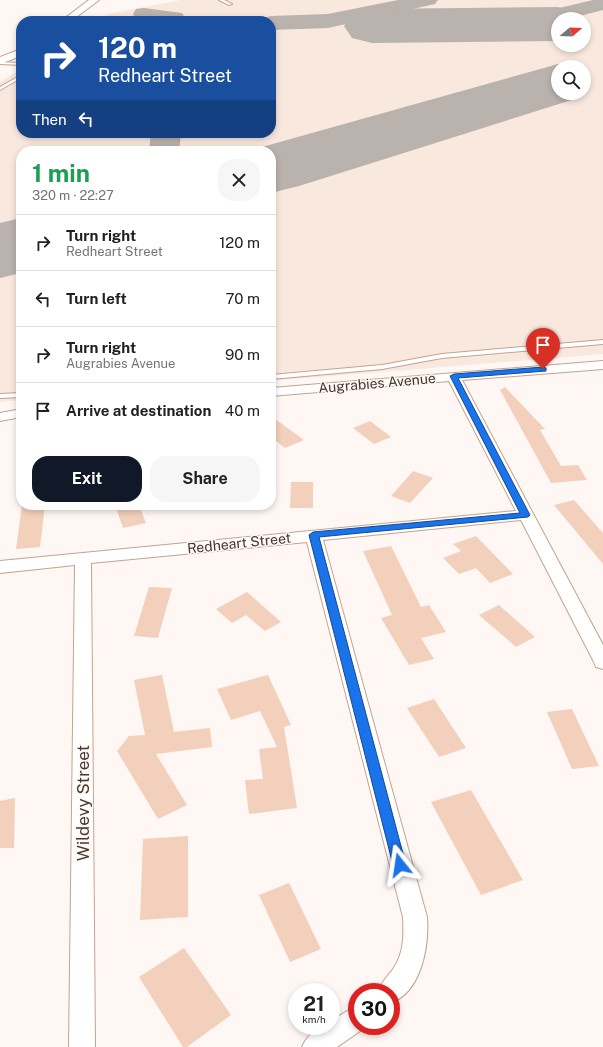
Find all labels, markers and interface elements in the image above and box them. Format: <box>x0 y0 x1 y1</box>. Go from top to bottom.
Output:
north arrow <box>551 12 591 52</box>
map controls <box>551 12 591 100</box>
text: 120 m <box>98 31 177 64</box>
icon: right <box>32 32 84 84</box>
button: search <box>551 60 591 100</box>
text: Redheart Street <box>98 65 232 86</box>
icon: left <box>75 108 97 130</box>
text: Then <box>32 111 67 128</box>
text: 1 min <box>32 159 90 187</box>
button: close <box>218 159 260 201</box>
text: 320 m · 22:27 <box>32 188 114 203</box>
text: Turn right <box>66 227 136 244</box>
icon: right <box>32 232 54 254</box>
text: 120 m <box>219 234 260 251</box>
text: Redheart Street <box>66 244 163 259</box>
icon: left <box>32 288 54 310</box>
text: Turn left <box>66 290 127 307</box>
text: 70 m <box>225 290 260 307</box>
pin <box>526 328 560 369</box>
icon: arrive <box>532 334 554 356</box>
text: Turn right <box>66 339 136 356</box>
icon: right <box>32 344 54 366</box>
text: 90 m <box>225 346 260 363</box>
text: Augrabies Avenue <box>66 356 175 371</box>
street label: Augrabies Avenue <box>318 370 436 396</box>
icon: arrive <box>32 400 54 422</box>
text: Arrive at destination <box>66 402 211 419</box>
text: 40 m <box>225 402 260 419</box>
button: Exit <box>32 456 142 502</box>
button: Share <box>150 456 260 502</box>
street label: Redheart Street <box>186 530 292 556</box>
street label: Wildevy Street <box>73 745 93 861</box>
position arrow <box>379 844 421 886</box>
speed limit sign: 30 <box>348 983 400 1035</box>
text: 21 <box>303 992 325 1016</box>
text: km/h <box>302 1013 326 1025</box>

